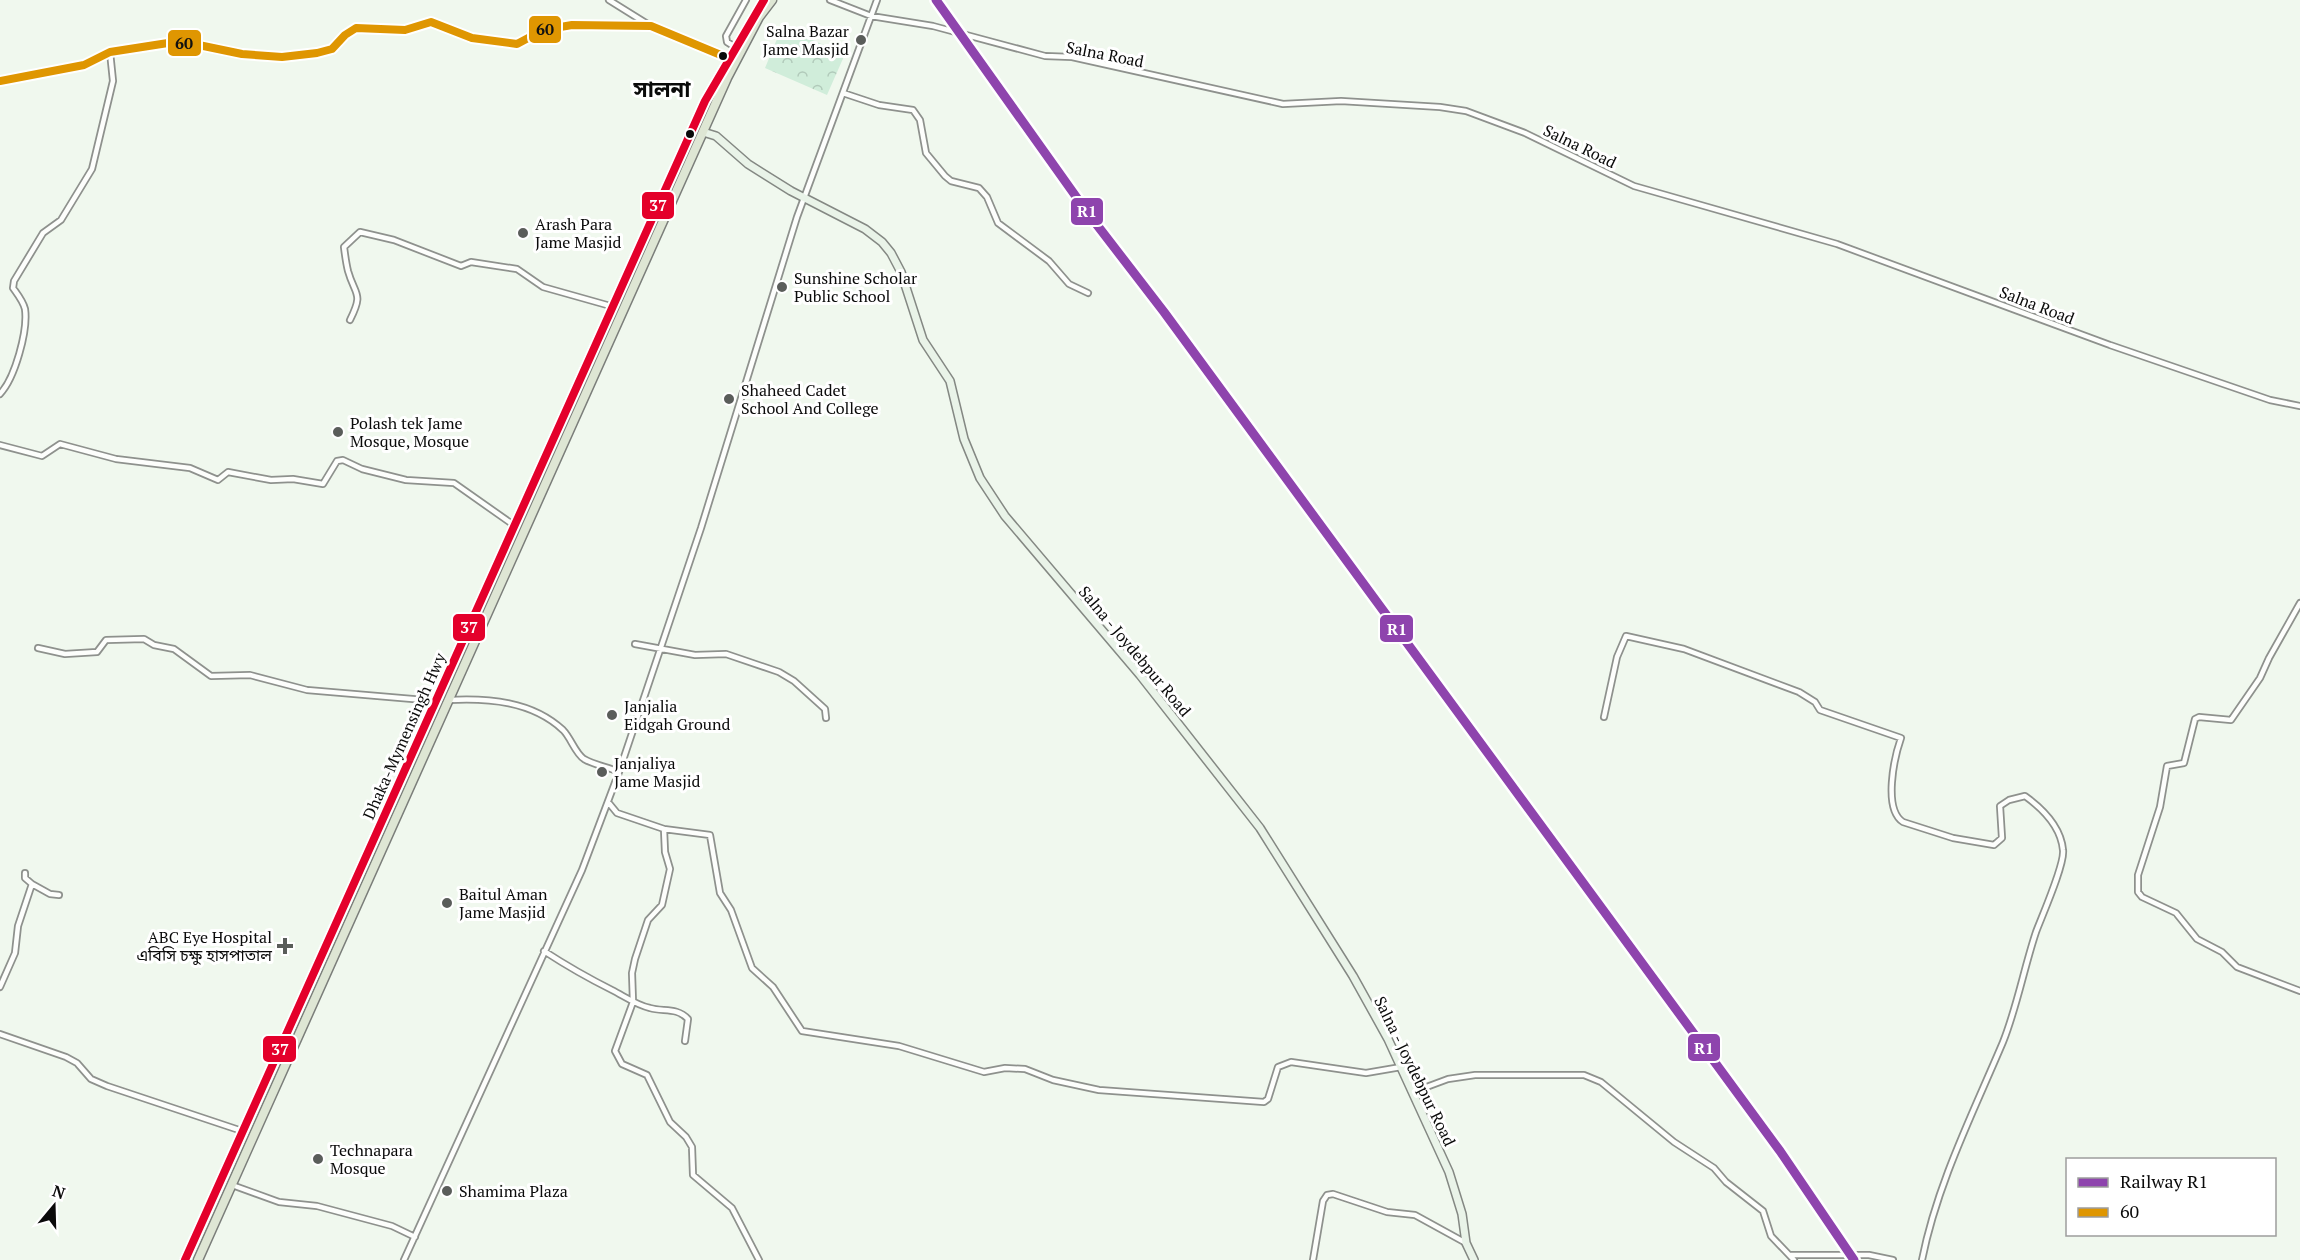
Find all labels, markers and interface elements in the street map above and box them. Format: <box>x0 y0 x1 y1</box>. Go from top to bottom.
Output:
line badge: 60 <box>528 15 562 44</box>
text: 60 <box>536 18 554 40</box>
place label: Salna Bazar Jame Masjid <box>763 20 850 60</box>
line badge: 60 <box>167 29 202 57</box>
text: 60 <box>175 32 193 54</box>
marker: Salna Bazar Jame Masjid <box>854 33 868 47</box>
street label: Salna Road <box>1064 36 1146 72</box>
unlabelled marker <box>717 50 729 62</box>
district label: সালনা <box>633 74 691 103</box>
street label: Salna Road <box>1540 119 1620 173</box>
unlabelled marker <box>684 128 696 140</box>
line badge: 37 <box>641 191 675 220</box>
text: 37 <box>649 194 667 216</box>
line badge: R1 <box>1070 197 1104 226</box>
text: R1 <box>1077 200 1097 222</box>
place label: Arash Para Jame Masjid <box>535 213 622 253</box>
marker: Arash Para Jame Masjid <box>516 226 530 240</box>
place label: Sunshine Scholar Public School <box>794 267 918 307</box>
marker: Sunshine Scholar Public School <box>775 280 789 294</box>
street label: Salna Road <box>1996 281 2078 329</box>
place label: Shaheed Cadet School And College <box>741 379 879 419</box>
marker: Shaheed Cadet School And College <box>722 392 736 406</box>
place label: Polash tek Jame Mosque, Mosque <box>350 412 469 452</box>
marker: Polash tek Jame Mosque, Mosque <box>331 425 345 439</box>
street label: Salna - Joydebpur Road <box>1074 581 1196 721</box>
line badge: 37 <box>452 613 486 642</box>
line badge: R1 <box>1379 614 1414 643</box>
text: 37 <box>460 616 478 638</box>
text: R1 <box>1387 618 1407 640</box>
street label: Dhaka-Mymensingh Hwy <box>357 648 451 823</box>
place label: Janjalia Eidgah Ground <box>624 695 730 735</box>
marker: Janjalia Eidgah Ground <box>605 708 619 722</box>
place label: Janjaliya Jame Masjid <box>614 752 701 792</box>
marker: Janjaliya Jame Masjid <box>595 765 609 779</box>
place label: Baitul Aman Jame Masjid <box>459 883 548 923</box>
marker: Baitul Aman Jame Masjid <box>440 896 454 910</box>
place label: ABC Eye Hospital এবিসি চক্ষু হাসপাতাল <box>136 926 272 966</box>
marker: ABC Eye Hospital এবিসি চক্ষু হাসপাতাল <box>276 937 294 955</box>
street label: Salna - Joydebpur Road <box>1369 992 1461 1150</box>
line badge: R1 <box>1687 1033 1721 1062</box>
line badge: 37 <box>262 1035 297 1063</box>
text: R1 <box>1694 1037 1714 1059</box>
text: 37 <box>271 1038 289 1060</box>
place label: Technapara Mosque <box>330 1139 413 1179</box>
marker: Technapara Mosque <box>311 1152 325 1166</box>
legend <box>2066 1158 2276 1236</box>
text: Railway R1 <box>2120 1169 2208 1193</box>
north arrow <box>24 1176 84 1236</box>
text: N <box>50 1179 68 1204</box>
place label: Shamima Plaza <box>459 1180 568 1202</box>
marker: Shamima Plaza <box>440 1184 454 1198</box>
text: 60 <box>2120 1199 2139 1223</box>

